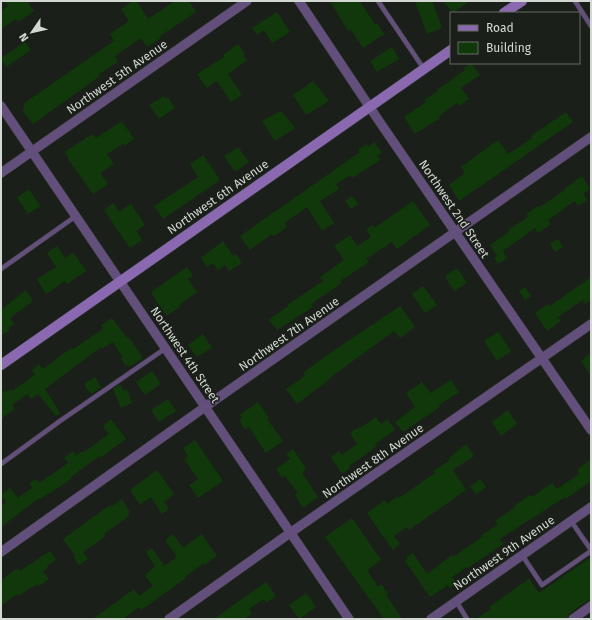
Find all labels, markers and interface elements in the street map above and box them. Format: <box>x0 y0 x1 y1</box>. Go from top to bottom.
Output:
north arrow <box>12 12 52 52</box>
legend <box>450 12 580 64</box>
text: Road <box>486 21 514 35</box>
text: N <box>17 31 32 44</box>
street label: Northwest 5th Avenue <box>64 37 170 117</box>
text: Building <box>486 41 532 55</box>
street label: Northwest 6th Avenue <box>165 157 271 237</box>
street label: Northwest 2nd Street <box>416 157 492 261</box>
street label: Northwest 7th Avenue <box>236 294 342 374</box>
street label: Northwest 4th Street <box>148 304 223 406</box>
street label: Northwest 8th Avenue <box>320 421 426 501</box>
street label: Northwest 9th Avenue <box>451 513 557 593</box>

